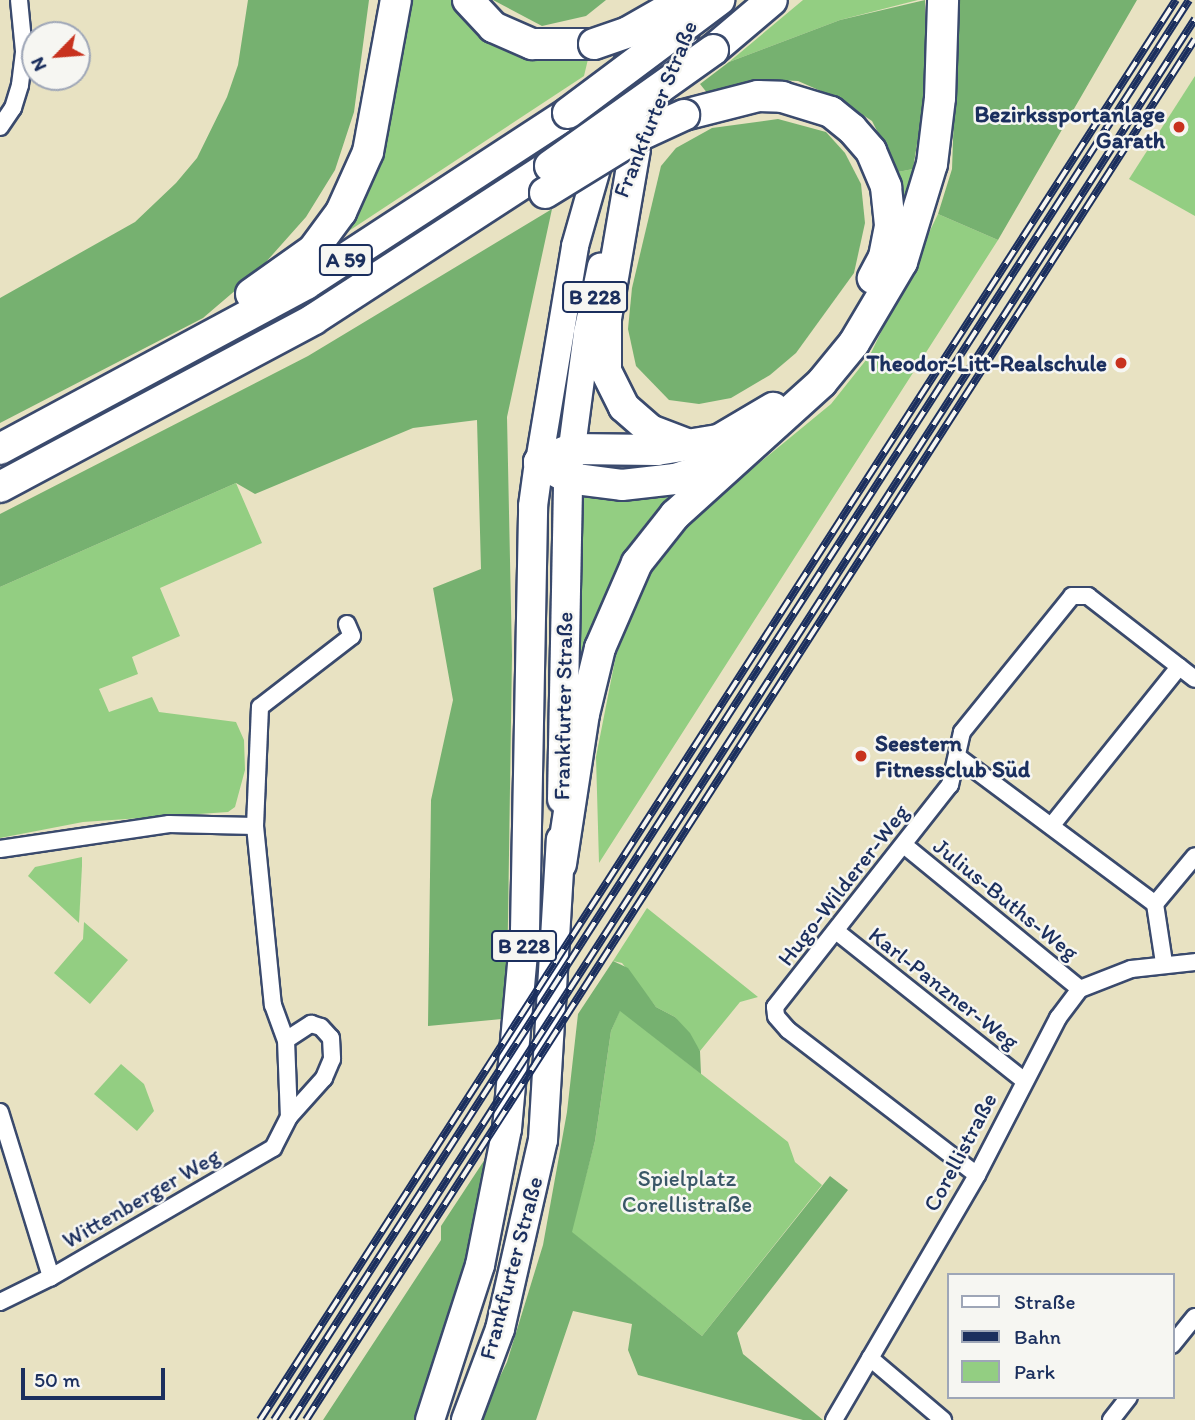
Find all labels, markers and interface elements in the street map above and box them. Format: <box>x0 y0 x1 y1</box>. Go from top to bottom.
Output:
street label: Frankfurter Straße <box>607 17 703 201</box>
north arrow <box>21 21 91 91</box>
text: N <box>25 54 51 75</box>
place label: Bezirkssportanlage Garath <box>974 100 1165 154</box>
marker: Bezirkssportanlage Garath <box>1171 119 1187 135</box>
road number: A 59 <box>318 243 374 278</box>
road number: B 228 <box>562 280 628 314</box>
place label: Theodor-Litt-Realschule <box>866 349 1107 377</box>
marker: Theodor-Litt-Realschule <box>1113 355 1129 371</box>
street label: Frankfurter Straße <box>548 612 578 800</box>
place label: Seestern Fitnessclub Süd <box>875 729 1030 783</box>
marker: Seestern Fitnessclub Süd <box>853 748 869 764</box>
street label: Hugo-Wilderer-Weg <box>771 799 915 971</box>
street label: Julius-Buths-Weg <box>928 832 1084 966</box>
street label: Karl-Panzner-Weg <box>863 921 1025 1055</box>
road number: B 228 <box>491 928 557 964</box>
street label: Corellistraße <box>917 1088 1003 1216</box>
street label: Wittenberger Weg <box>58 1142 224 1254</box>
park label: Spielplatz Corellistraße <box>622 1164 752 1218</box>
street label: Frankfurter Straße <box>473 1174 549 1362</box>
legend <box>946 1273 1174 1399</box>
text: Straße <box>1014 1289 1075 1314</box>
text: Bahn <box>1014 1324 1061 1349</box>
scale bar <box>24 1354 168 1398</box>
text: Park <box>1014 1359 1055 1384</box>
text: 50 m <box>34 1367 80 1392</box>

